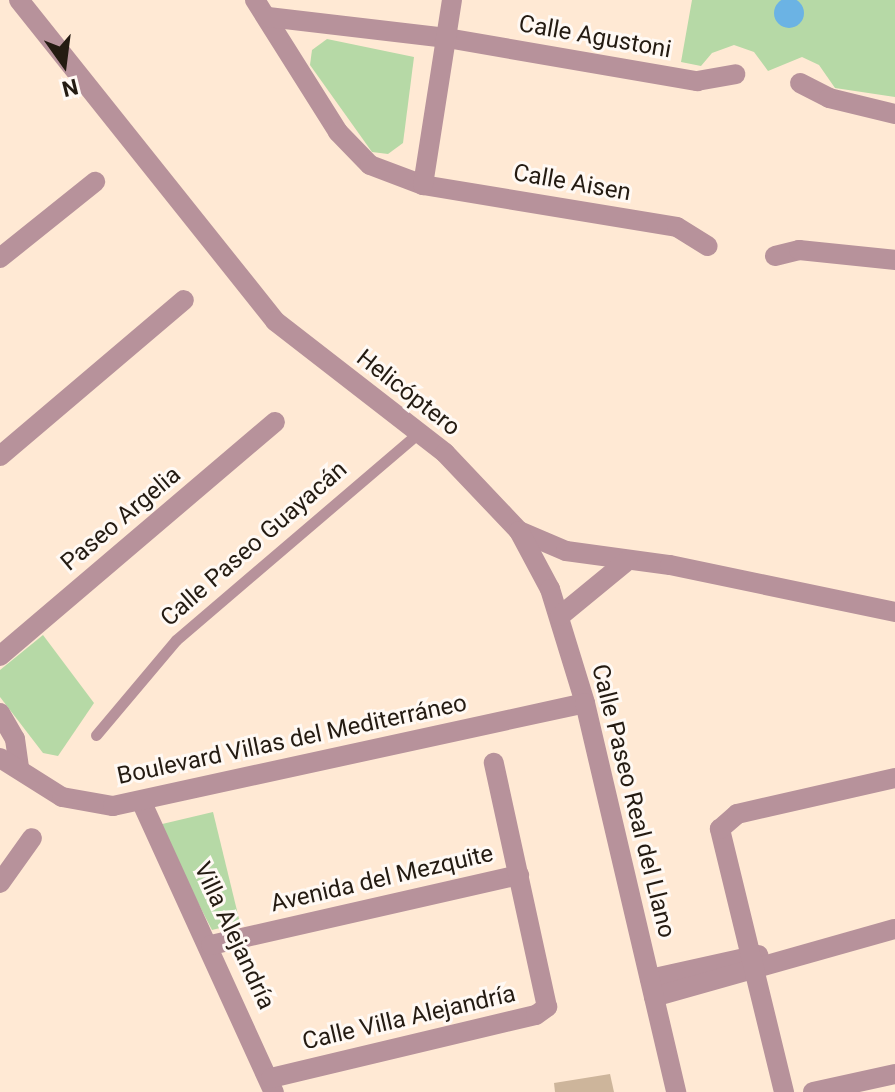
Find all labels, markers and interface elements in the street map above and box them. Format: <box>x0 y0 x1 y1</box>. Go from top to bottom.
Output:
street label: Calle Agustoni <box>517 9 673 65</box>
north arrow <box>24 24 104 104</box>
text: N <box>59 74 80 102</box>
street label: Calle Aisen <box>511 158 633 208</box>
street label: Helicóptero <box>351 344 465 442</box>
street label: Calle Paseo Guayacán <box>155 455 353 633</box>
street label: Paseo Argelia <box>55 461 187 577</box>
street label: Calle Paseo Real del Llano <box>585 661 681 941</box>
street label: Boulevard Villas del Mediterráneo <box>115 689 469 791</box>
street label: Avenida del Mezquite <box>268 839 496 919</box>
street label: Villa Alejandría <box>187 858 281 1014</box>
street label: Calle Villa Alejandría <box>300 979 518 1057</box>

